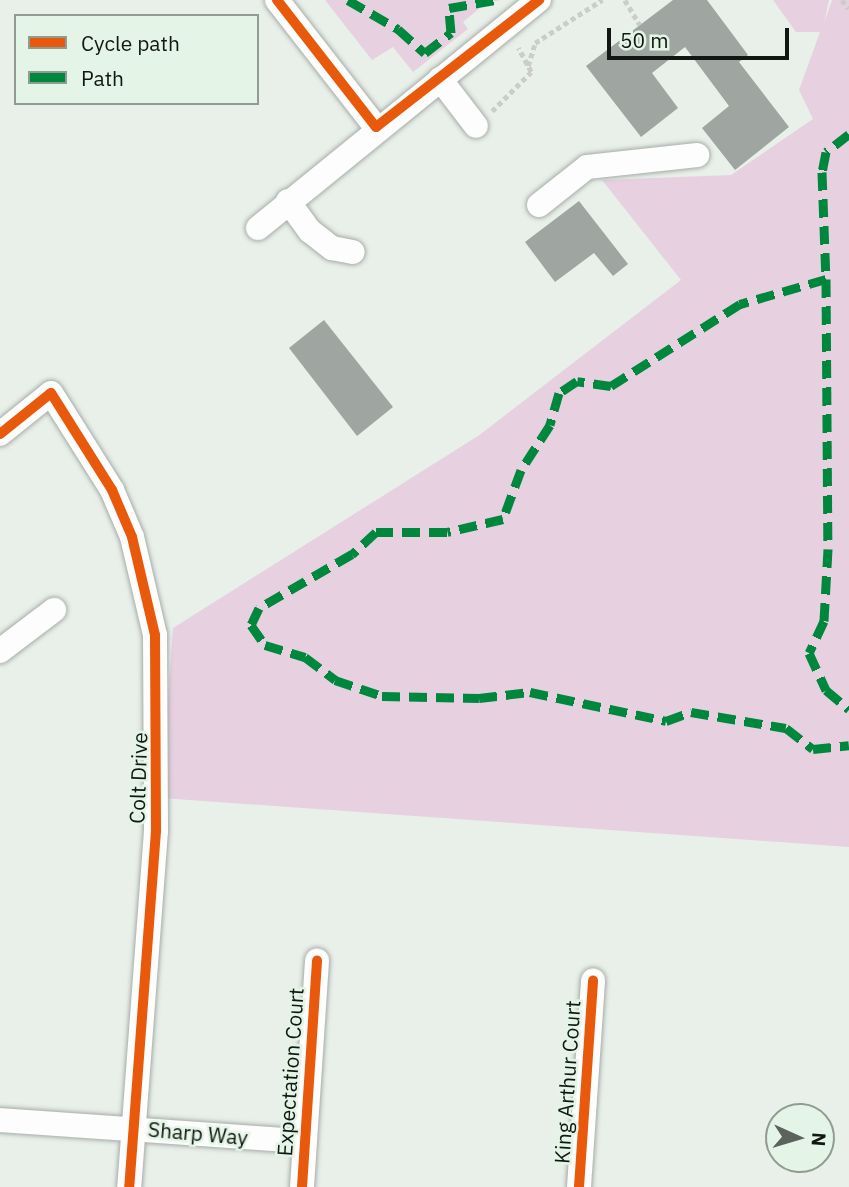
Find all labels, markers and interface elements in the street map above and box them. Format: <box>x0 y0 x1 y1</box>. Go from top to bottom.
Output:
legend <box>14 14 259 105</box>
scale bar <box>611 14 793 58</box>
text: 50 m <box>620 26 669 54</box>
text: Cycle path <box>81 29 180 57</box>
text: Path <box>81 64 124 92</box>
street label: Colt Drive <box>124 732 152 824</box>
street label: Expectation Court <box>272 987 308 1157</box>
street label: King Arthur Court <box>549 1000 585 1164</box>
north arrow <box>765 1103 835 1173</box>
street label: Sharp Way <box>147 1116 249 1150</box>
text: N <box>807 1132 831 1147</box>

